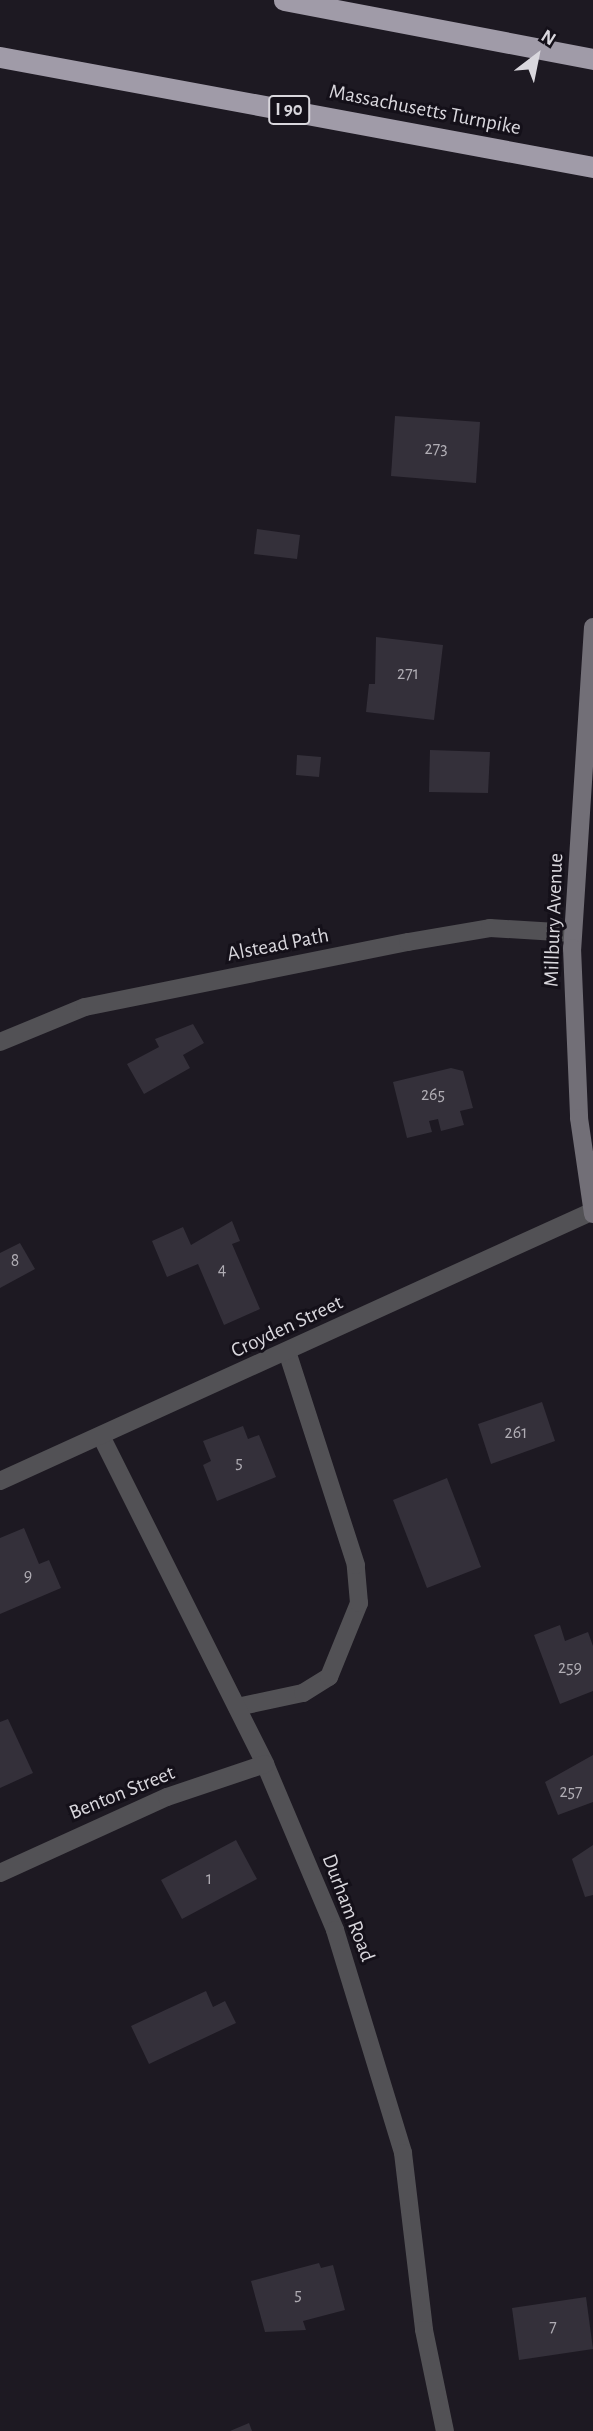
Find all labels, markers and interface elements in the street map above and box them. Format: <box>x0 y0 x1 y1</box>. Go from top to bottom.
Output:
north arrow <box>502 21 572 91</box>
text: N <box>538 26 559 49</box>
street label: Massachusetts Turnpike <box>327 79 523 141</box>
road number: I 90 <box>268 94 310 125</box>
house number: 273 <box>424 438 448 460</box>
house number: 271 <box>397 663 419 685</box>
street label: Millbury Avenue <box>539 853 569 987</box>
street label: Alstead Path <box>225 923 331 967</box>
house number: 265 <box>421 1084 445 1106</box>
house number: 8 <box>11 1250 19 1272</box>
house number: 4 <box>218 1259 226 1281</box>
street label: Croyden Street <box>227 1290 347 1364</box>
house number: 261 <box>505 1422 527 1444</box>
house number: 5 <box>235 1452 243 1474</box>
house number: 9 <box>24 1565 32 1587</box>
house number: 259 <box>558 1657 582 1679</box>
street label: Benton Street <box>65 1760 179 1826</box>
house number: 257 <box>559 1781 583 1803</box>
street label: Durham Road <box>316 1851 380 1965</box>
house number: 1 <box>206 1868 212 1890</box>
house number: 5 <box>294 2284 302 2306</box>
house number: 7 <box>549 2316 557 2338</box>

